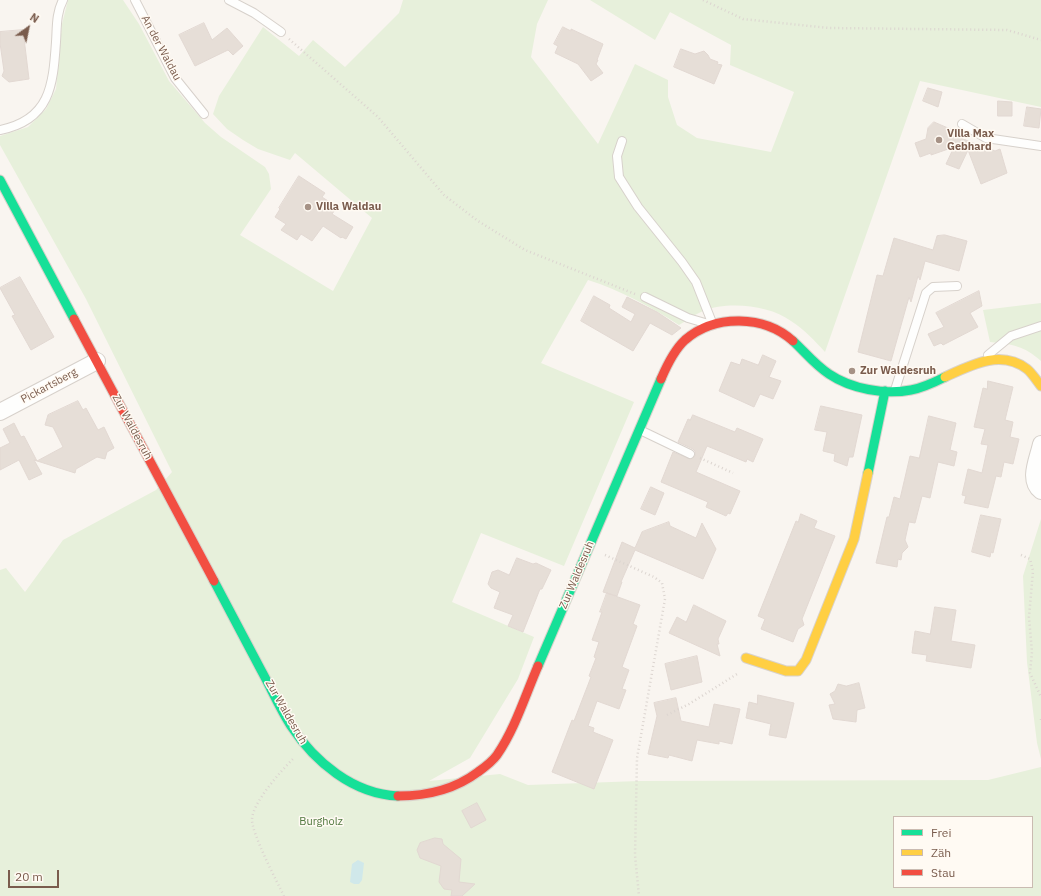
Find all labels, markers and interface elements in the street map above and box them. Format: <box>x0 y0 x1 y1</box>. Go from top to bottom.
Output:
north arrow <box>8 8 48 48</box>
text: N <box>27 10 42 26</box>
street label: An der Waldau <box>138 13 184 83</box>
place label: Villa Max Gebhard <box>947 127 994 153</box>
marker: Villa Max Gebhard <box>934 135 944 145</box>
place label: Villa Waldau <box>316 200 381 214</box>
marker: Villa Waldau <box>303 202 313 212</box>
place label: Zur Waldesruh <box>860 364 936 378</box>
street label: Pickartsberg <box>19 366 79 406</box>
marker: Zur Waldesruh <box>847 366 857 376</box>
street label: Zur Waldesruh <box>109 392 155 462</box>
street label: Zur Waldesruh <box>557 539 597 611</box>
street label: Zur Waldesruh <box>262 677 310 747</box>
park label: Burgholz <box>299 815 343 829</box>
legend <box>893 816 1033 888</box>
text: Frei <box>931 825 951 840</box>
text: Zäh <box>931 845 951 860</box>
scale bar <box>10 862 61 888</box>
text: Stau <box>931 865 955 880</box>
text: 20 m <box>15 869 43 884</box>

